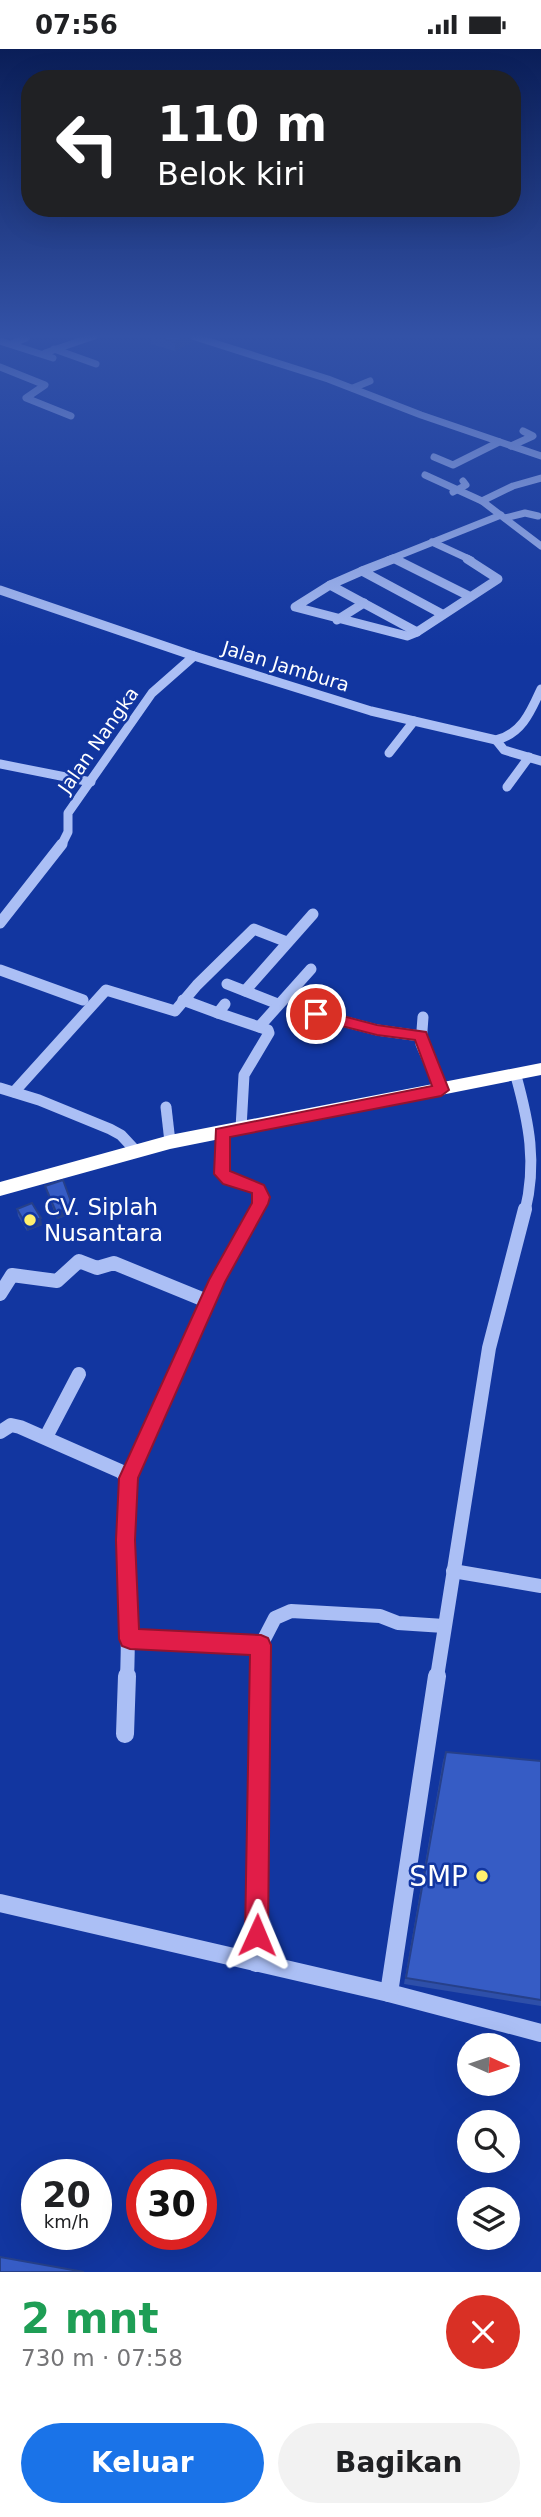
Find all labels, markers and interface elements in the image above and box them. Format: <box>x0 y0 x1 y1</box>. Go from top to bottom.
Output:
text: 07:56 <box>35 10 118 40</box>
text: 110 m <box>157 96 327 153</box>
icon: left <box>42 98 133 189</box>
text: Belok kiri <box>157 155 305 193</box>
street label: Jalan Jambura <box>219 636 352 696</box>
street label: Jalan Nangka <box>53 683 143 798</box>
pin <box>286 984 346 1044</box>
icon: arrive <box>297 995 335 1033</box>
place label: CV. Siplah Nusantara <box>44 1194 163 1246</box>
marker: CV. Siplah Nusantara <box>22 1212 38 1228</box>
place label: SMP <box>409 1860 468 1893</box>
marker: SMP <box>474 1868 490 1884</box>
position arrow <box>220 1898 294 1972</box>
north arrow <box>457 2033 520 2097</box>
map controls <box>457 2033 520 2250</box>
button: search <box>457 2110 520 2173</box>
speed limit sign: 30 <box>126 2159 217 2250</box>
text: 20 <box>42 2175 91 2215</box>
button: layers <box>457 2187 520 2250</box>
text: km/h <box>44 2211 89 2232</box>
text: 2 mnt <box>21 2294 159 2343</box>
button: close <box>446 2295 520 2369</box>
text: 730 m · 07:58 <box>21 2345 183 2371</box>
button: Keluar <box>21 2423 264 2503</box>
button: Bagikan <box>278 2423 520 2503</box>

